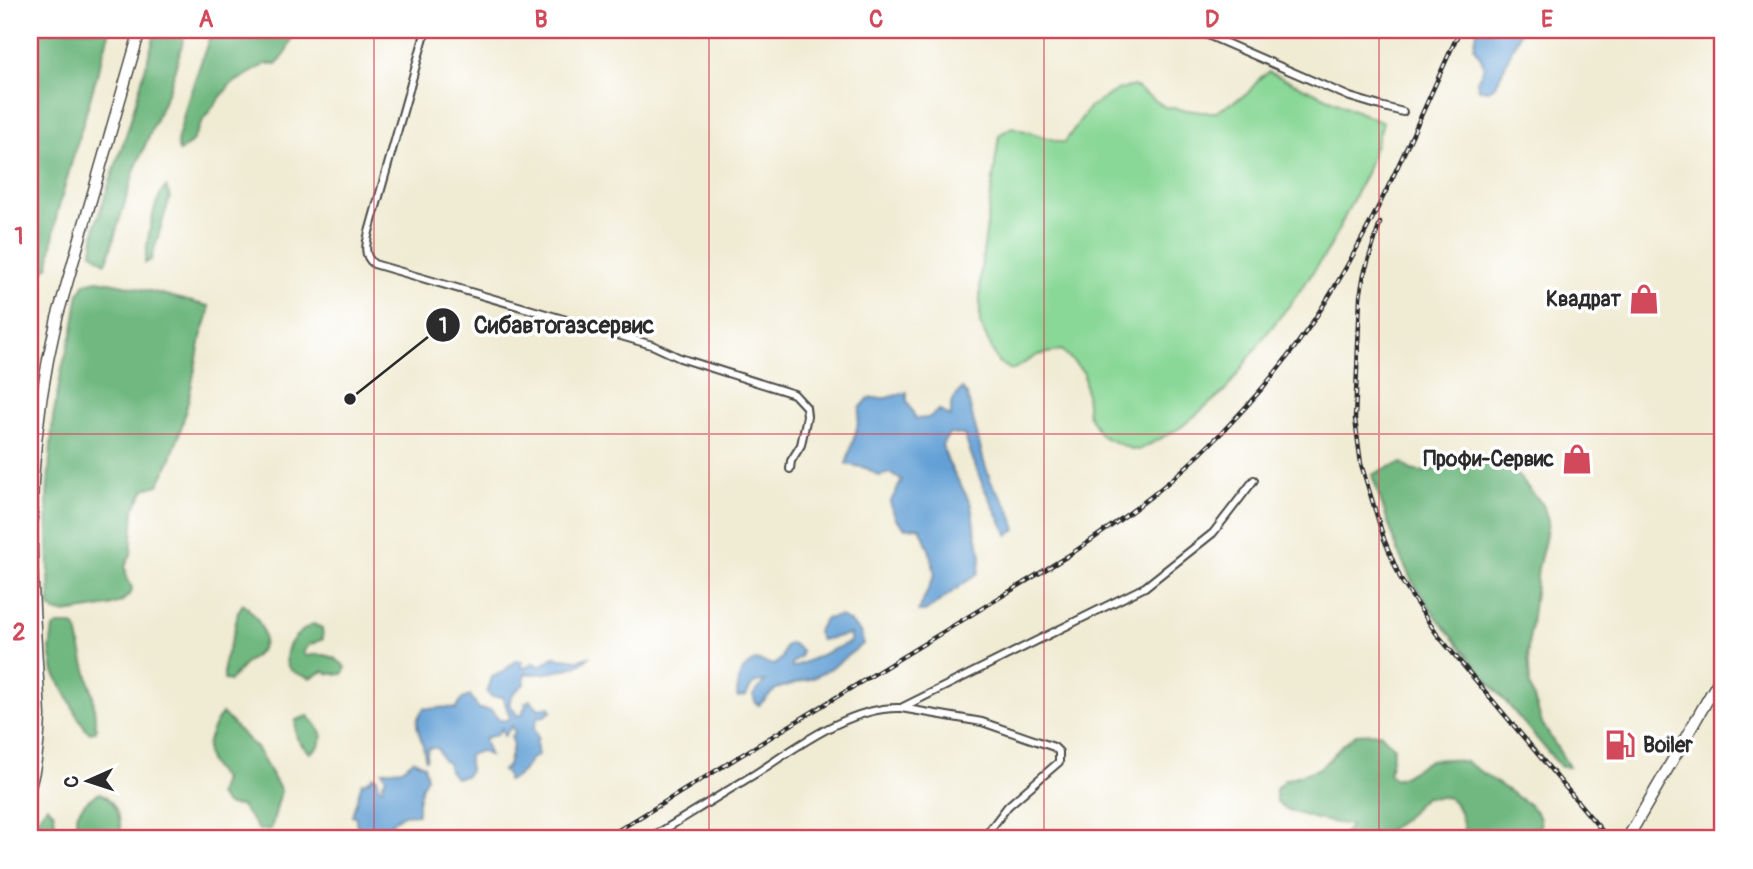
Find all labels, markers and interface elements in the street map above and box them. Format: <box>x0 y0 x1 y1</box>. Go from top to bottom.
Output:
text: A <box>199 5 214 34</box>
text: B <box>534 5 548 34</box>
text: C <box>869 5 883 34</box>
text: D <box>1205 5 1219 34</box>
text: E <box>1541 5 1553 34</box>
text: 1 <box>15 222 24 251</box>
shop icon: Квадрат <box>1627 282 1661 316</box>
place label: Квадрат <box>1546 286 1621 313</box>
callout: Сибавтогазсервис <box>425 303 669 347</box>
text: Сибавтогазсервис <box>474 311 654 340</box>
text: 1 <box>439 313 447 340</box>
shop icon: Профи-Сервис <box>1560 442 1594 476</box>
place label: Профи-Сервис <box>1424 446 1554 473</box>
text: 2 <box>13 618 26 647</box>
fuel station icon: Boiler <box>1603 728 1637 762</box>
place label: Boiler <box>1643 732 1693 759</box>
north arrow <box>52 746 122 816</box>
text: С <box>60 775 84 788</box>

